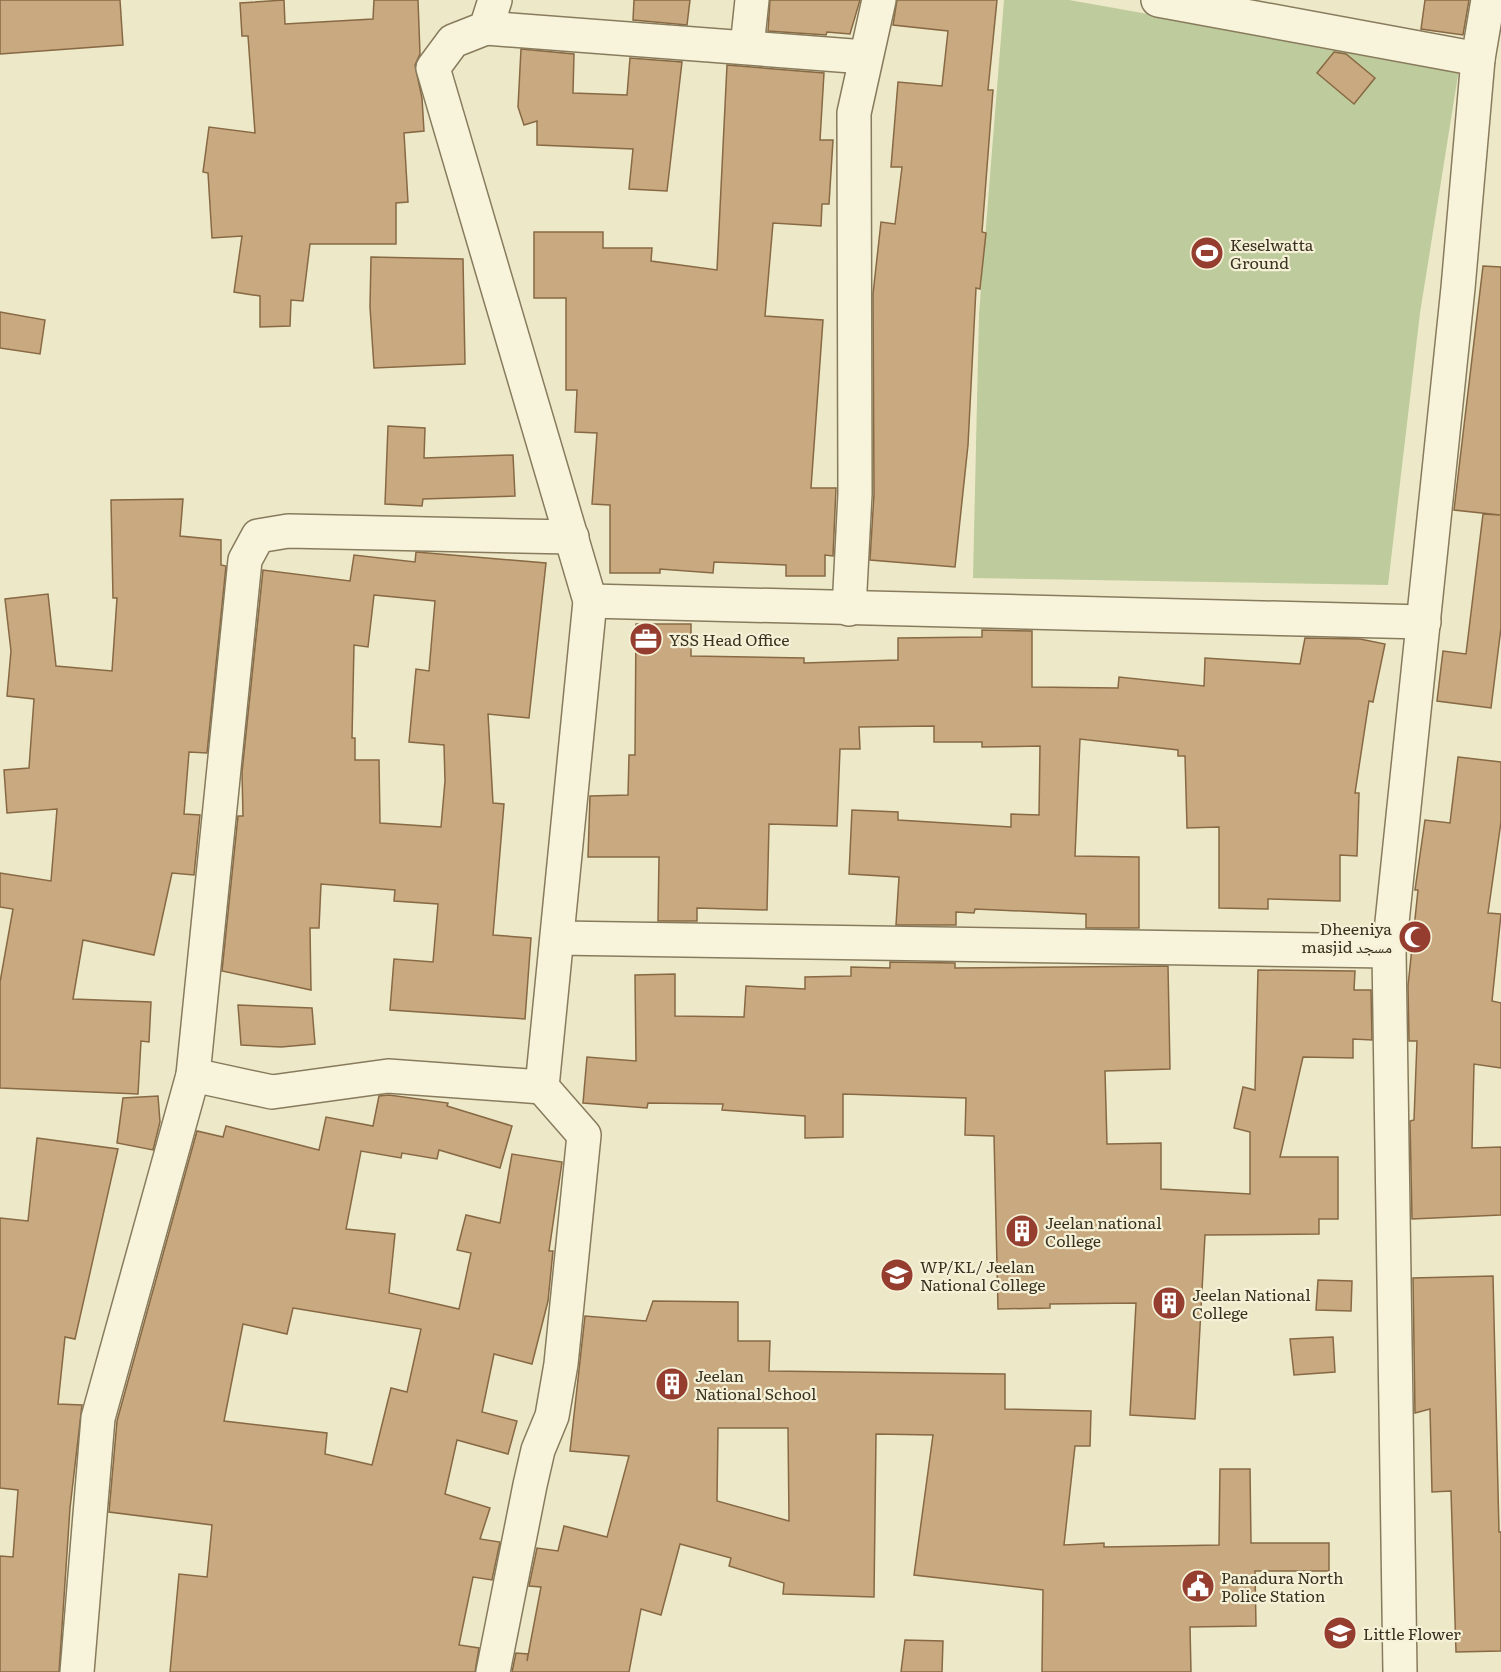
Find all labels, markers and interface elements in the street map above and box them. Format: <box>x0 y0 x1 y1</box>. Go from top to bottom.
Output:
place label: Keselwatta Ground <box>1230 232 1314 274</box>
sports icon: Keselwatta Ground <box>1189 235 1225 271</box>
office icon: YSS Head Office <box>628 621 664 657</box>
place label: YSS Head Office <box>669 627 790 651</box>
place label: Dheeniya masjid مسجد <box>1301 916 1392 958</box>
mosque icon: Dheeniya masjid مسجد <box>1397 919 1433 955</box>
place label: Jeelan national College <box>1045 1210 1162 1252</box>
building icon: Jeelan national College <box>1004 1213 1040 1249</box>
place label: WP/KL/ Jeelan National College <box>920 1254 1046 1296</box>
school or university icon: WP/KL/ Jeelan National College <box>879 1257 915 1293</box>
place label: Jeelan National College <box>1192 1282 1311 1324</box>
building icon: Jeelan National College <box>1151 1285 1187 1321</box>
place label: Jeelan National School <box>695 1363 816 1405</box>
building icon: Jeelan National School <box>654 1366 690 1402</box>
place label: Panadura North Police Station <box>1221 1565 1344 1607</box>
public building icon: Panadura North Police Station <box>1180 1568 1216 1604</box>
school or university icon: Little Flower <box>1322 1615 1358 1651</box>
place label: Little Flower <box>1363 1621 1461 1645</box>

